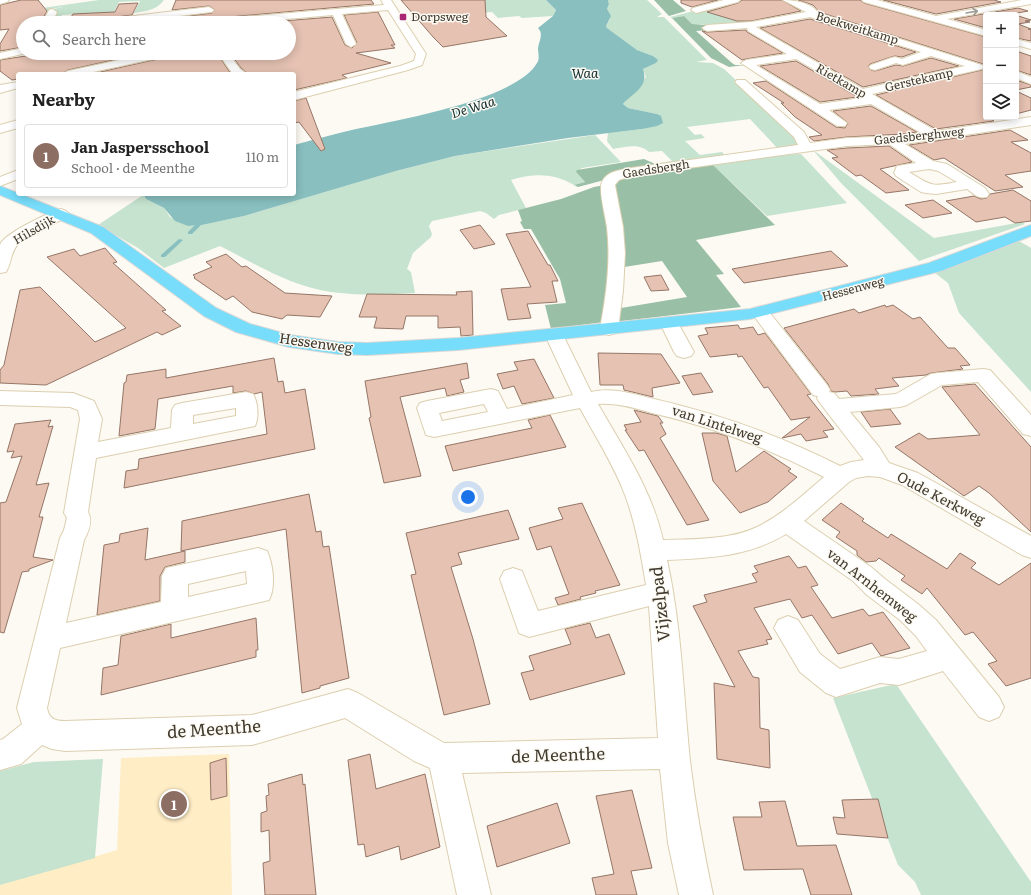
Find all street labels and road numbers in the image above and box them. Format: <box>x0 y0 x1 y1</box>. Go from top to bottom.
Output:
street label: Boekweitkamp <box>814 6 901 48</box>
street label: Rietkamp <box>813 58 870 102</box>
street label: Gerstekamp <box>883 62 955 96</box>
street label: Gaedsberghweg <box>873 121 965 149</box>
street label: Gaedsbergh <box>621 154 691 182</box>
street label: Hilsdijk <box>9 210 58 248</box>
street label: Hessenweg <box>820 271 886 305</box>
street label: Hessenweg <box>278 327 354 357</box>
street label: van Lintelweg <box>670 399 765 447</box>
street label: Oude Kerkweg <box>894 466 989 529</box>
street label: van Arnhemweg <box>823 543 922 626</box>
street label: Vijzelpad <box>642 565 675 643</box>
street label: de Meenthe <box>166 712 262 743</box>
street label: de Meenthe <box>510 739 606 768</box>

